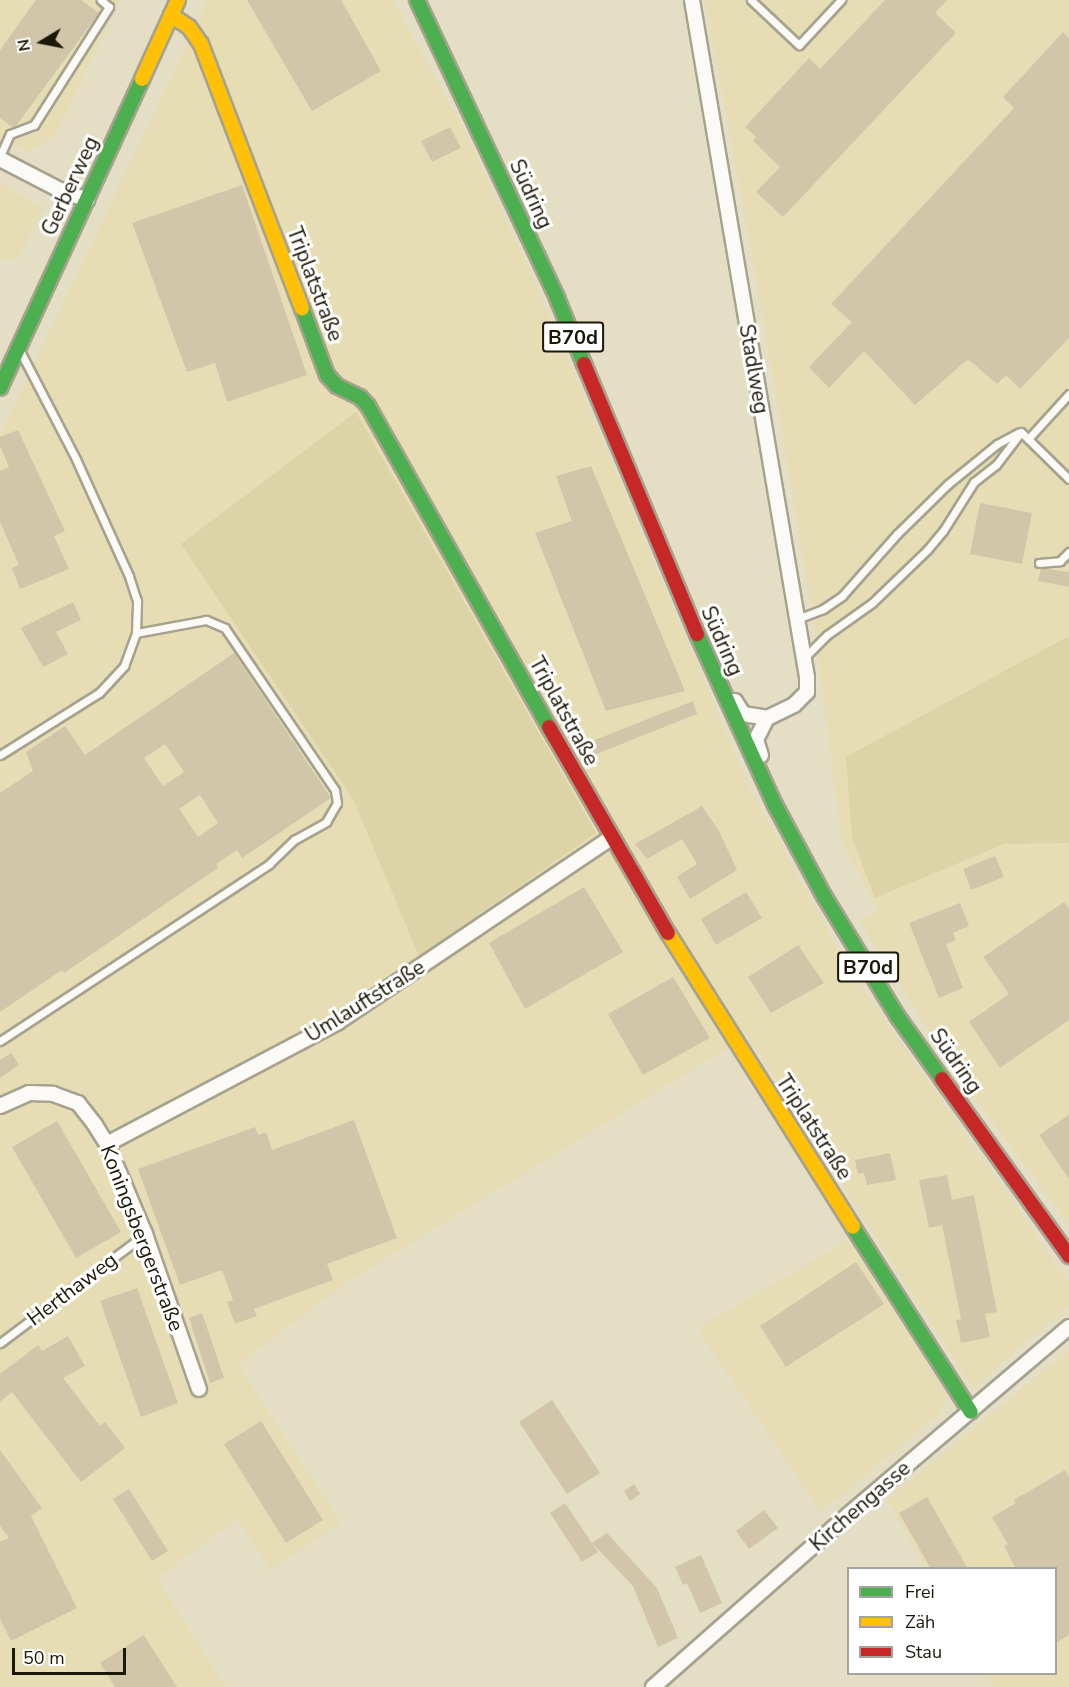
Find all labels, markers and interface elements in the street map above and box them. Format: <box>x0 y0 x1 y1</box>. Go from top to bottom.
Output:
north arrow <box>12 12 72 72</box>
text: N <box>12 37 36 53</box>
street label: Gerberweg <box>36 132 104 240</box>
street label: Südring <box>504 155 558 233</box>
street label: Triplatstraße <box>282 223 348 345</box>
road number: B70d <box>542 320 604 354</box>
street label: Stadlweg <box>734 322 774 416</box>
street label: Südring <box>696 602 748 680</box>
street label: Triplatstraße <box>524 652 604 770</box>
road number: B70d <box>836 950 900 984</box>
street label: Umlauftstraße <box>301 954 429 1048</box>
street label: Südring <box>925 1024 987 1098</box>
street label: Triplatstraße <box>771 1070 857 1184</box>
street label: Koningsbergerstraße <box>95 1141 189 1335</box>
street label: Herthaweg <box>22 1247 122 1331</box>
street label: Kirchengasse <box>805 1456 915 1556</box>
legend <box>847 1567 1057 1675</box>
text: Frei <box>905 1580 935 1604</box>
text: Zäh <box>905 1610 935 1634</box>
scale bar <box>15 1636 129 1674</box>
text: Stau <box>905 1640 942 1664</box>
text: 50 m <box>23 1646 65 1670</box>

